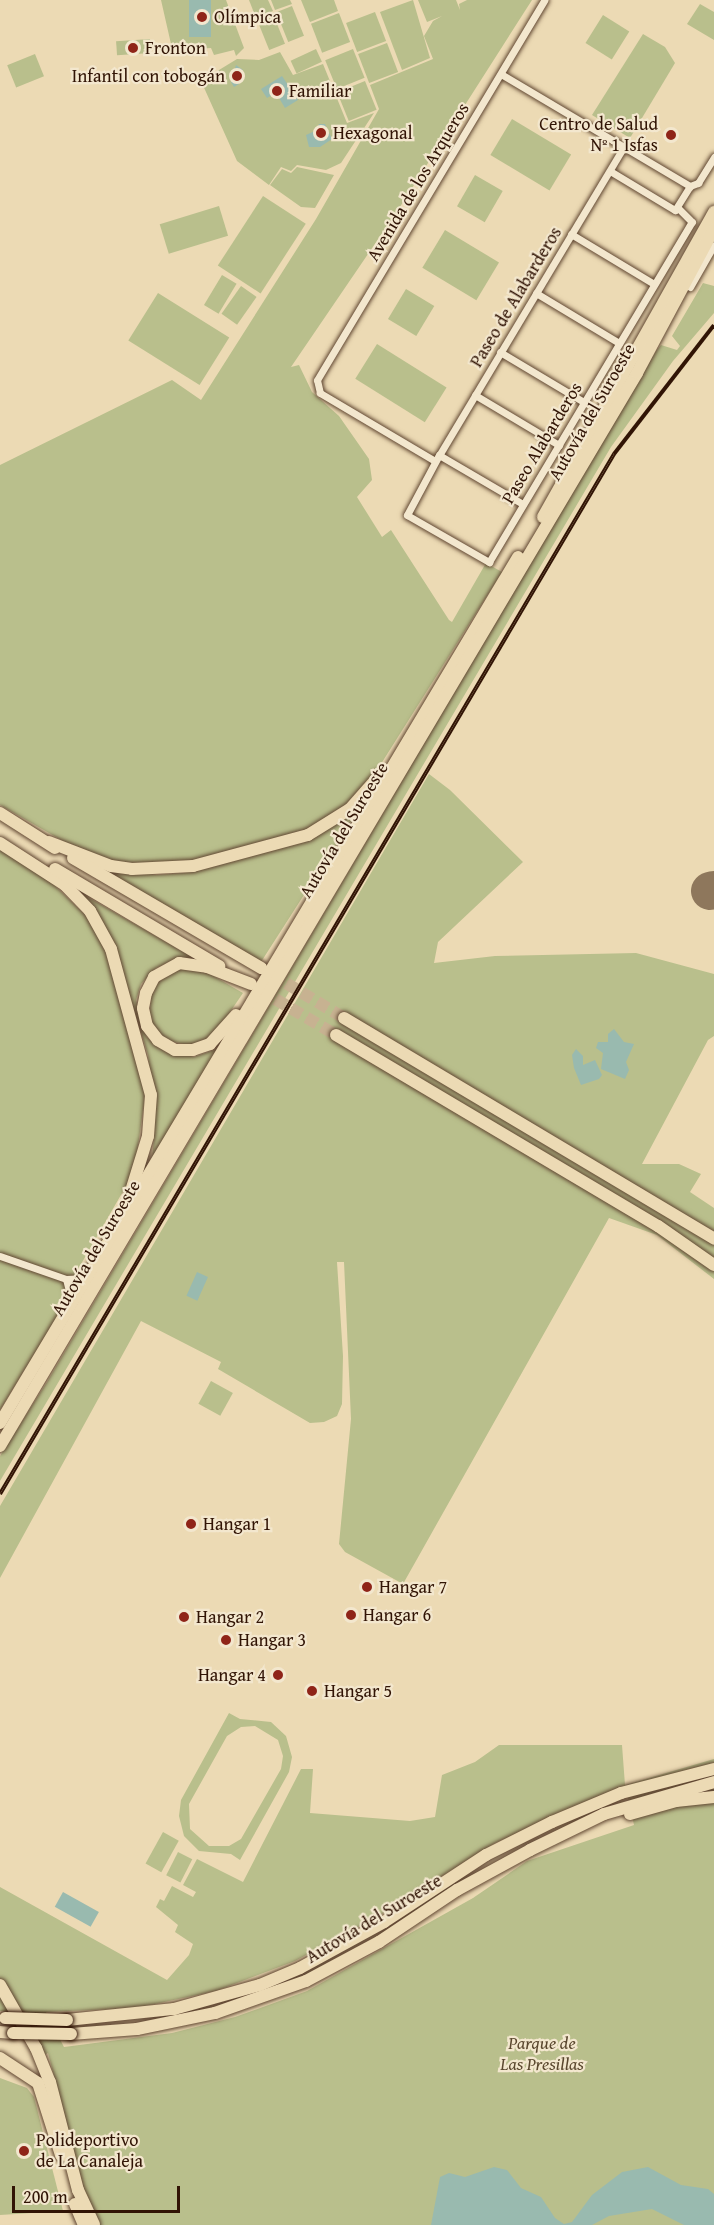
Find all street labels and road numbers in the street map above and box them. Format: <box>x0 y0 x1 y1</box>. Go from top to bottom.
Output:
street label: Avenida de los Arqueros <box>362 99 474 265</box>
street label: Paseo de Alabarderos <box>466 223 566 371</box>
street label: Autovía del Suroeste <box>544 340 640 484</box>
street label: Paseo Alabarderos <box>497 378 587 508</box>
street label: Autovía del Suroeste <box>295 758 393 902</box>
street label: Autovía del Suroeste <box>47 1176 145 1320</box>
street label: Autovía del Suroeste <box>302 1870 446 1968</box>

